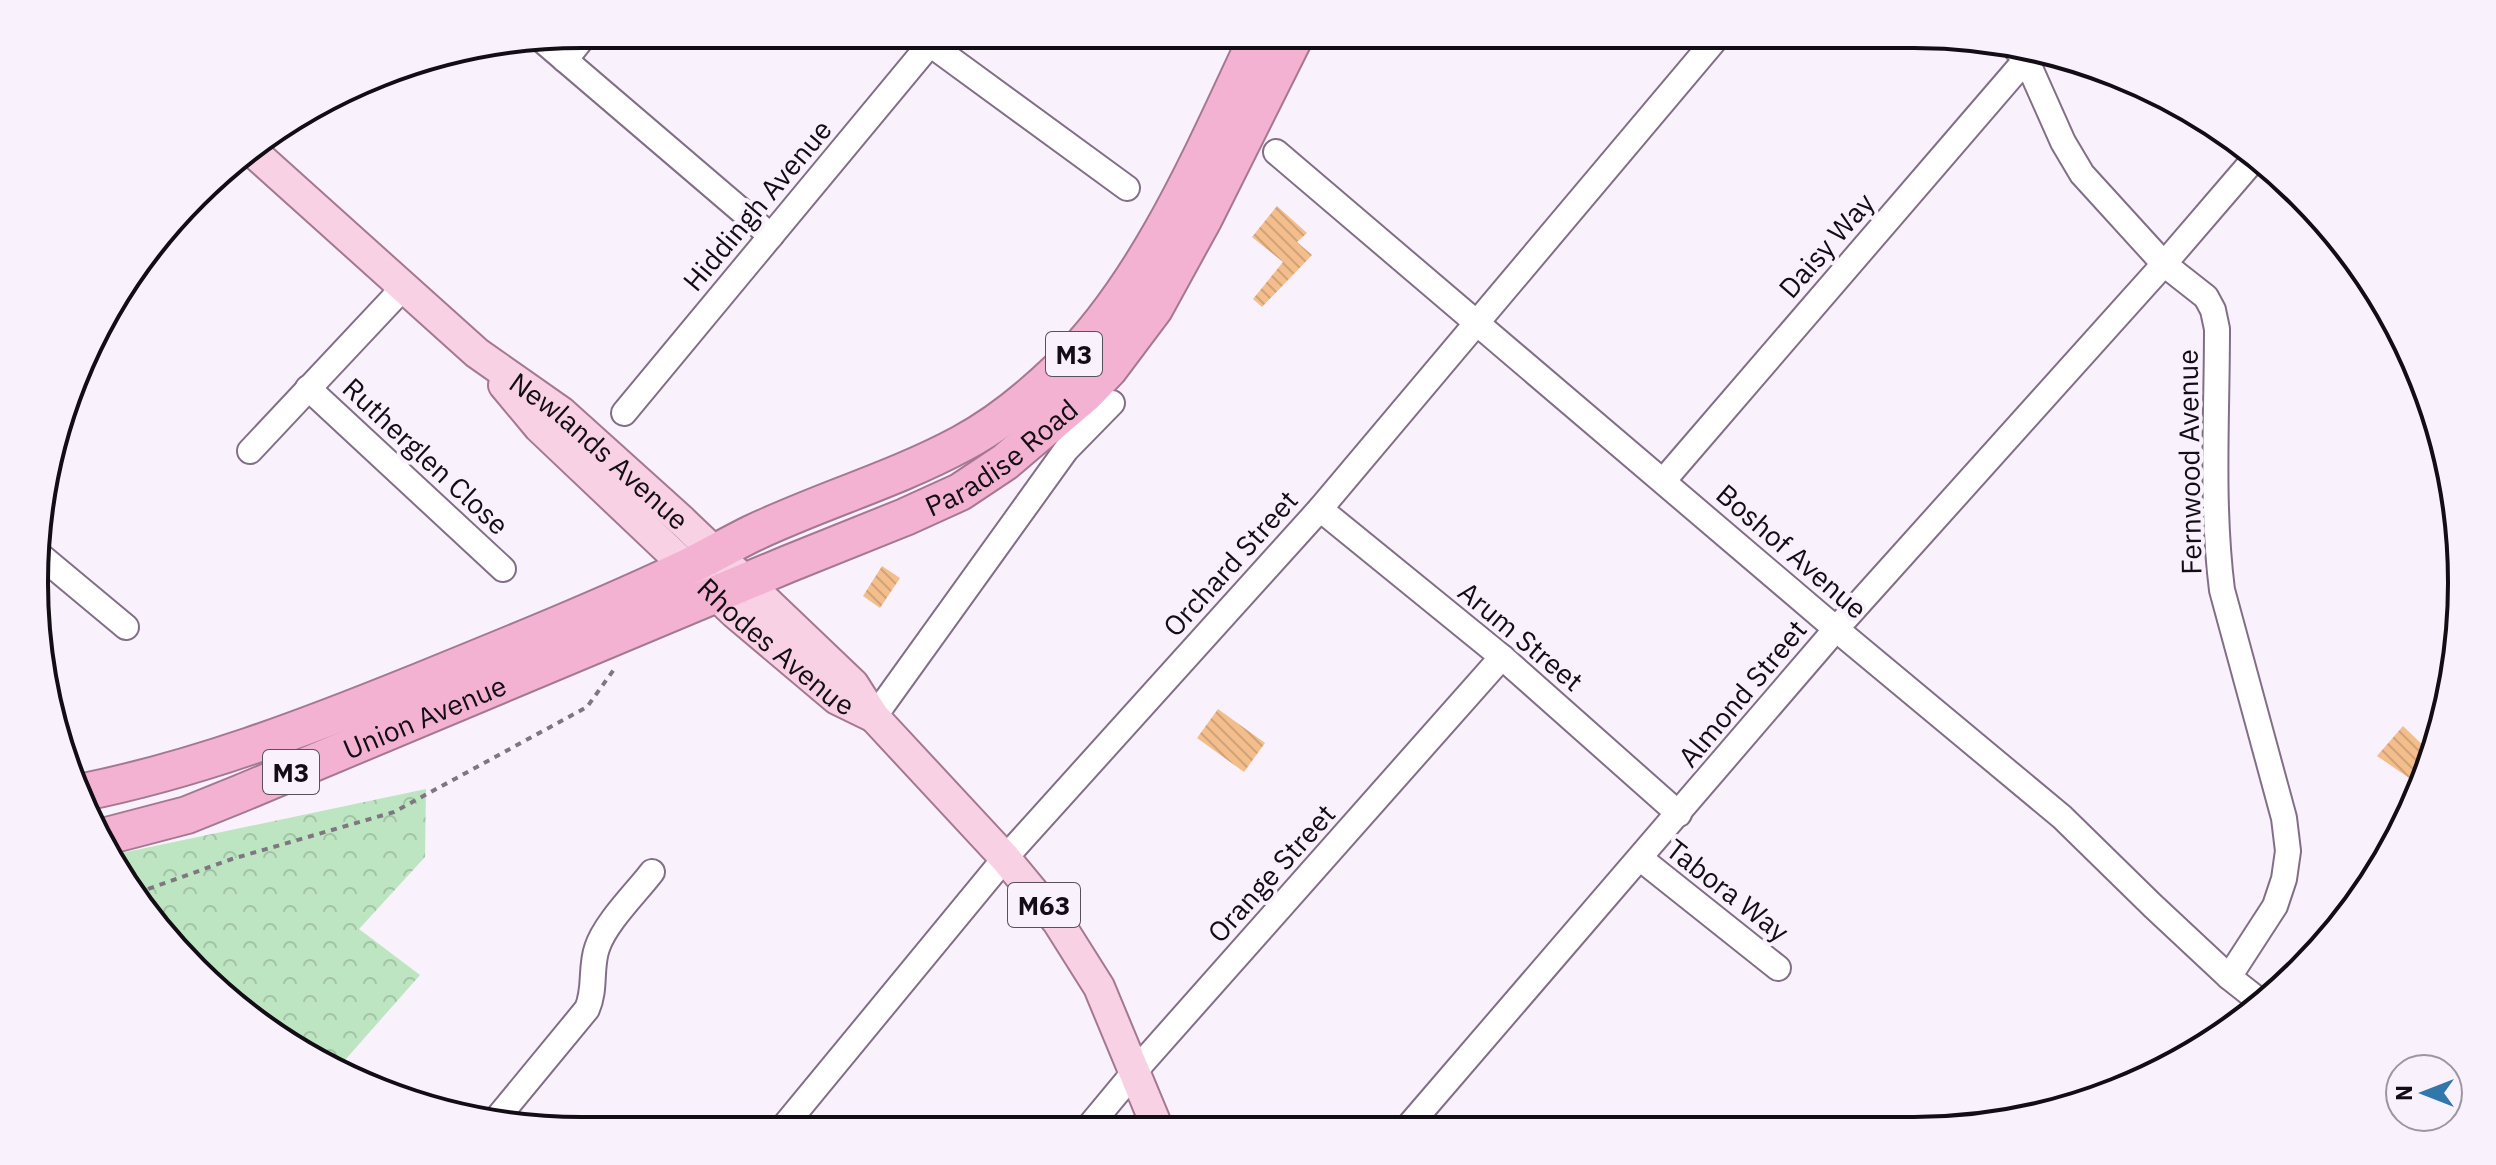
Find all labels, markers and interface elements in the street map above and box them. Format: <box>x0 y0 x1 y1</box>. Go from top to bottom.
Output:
street label: Hiddingh Avenue <box>674 112 840 298</box>
street label: Daisy Way <box>1770 185 1882 305</box>
road number: M3 <box>1046 332 1102 376</box>
street label: Fernwood Avenue <box>2169 349 2209 575</box>
street label: Newlands Avenue <box>503 363 697 537</box>
street label: Rutherglen Close <box>335 369 517 543</box>
street label: Paradise Road <box>919 390 1085 524</box>
street label: Boshof Avenue <box>1709 475 1875 627</box>
street label: Orchard Street <box>1154 482 1306 644</box>
street label: Rhodes Avenue <box>690 569 861 723</box>
street label: Arum Street <box>1451 573 1591 699</box>
street label: Almond Street <box>1670 612 1814 774</box>
street label: Union Avenue <box>337 666 512 767</box>
road number: M3 <box>263 750 319 794</box>
street label: Orange Street <box>1199 796 1343 950</box>
street label: Tabora Way <box>1659 830 1797 950</box>
road number: M63 <box>1008 883 1080 927</box>
north arrow <box>2384 1053 2464 1133</box>
text: N <box>2389 1085 2418 1101</box>

